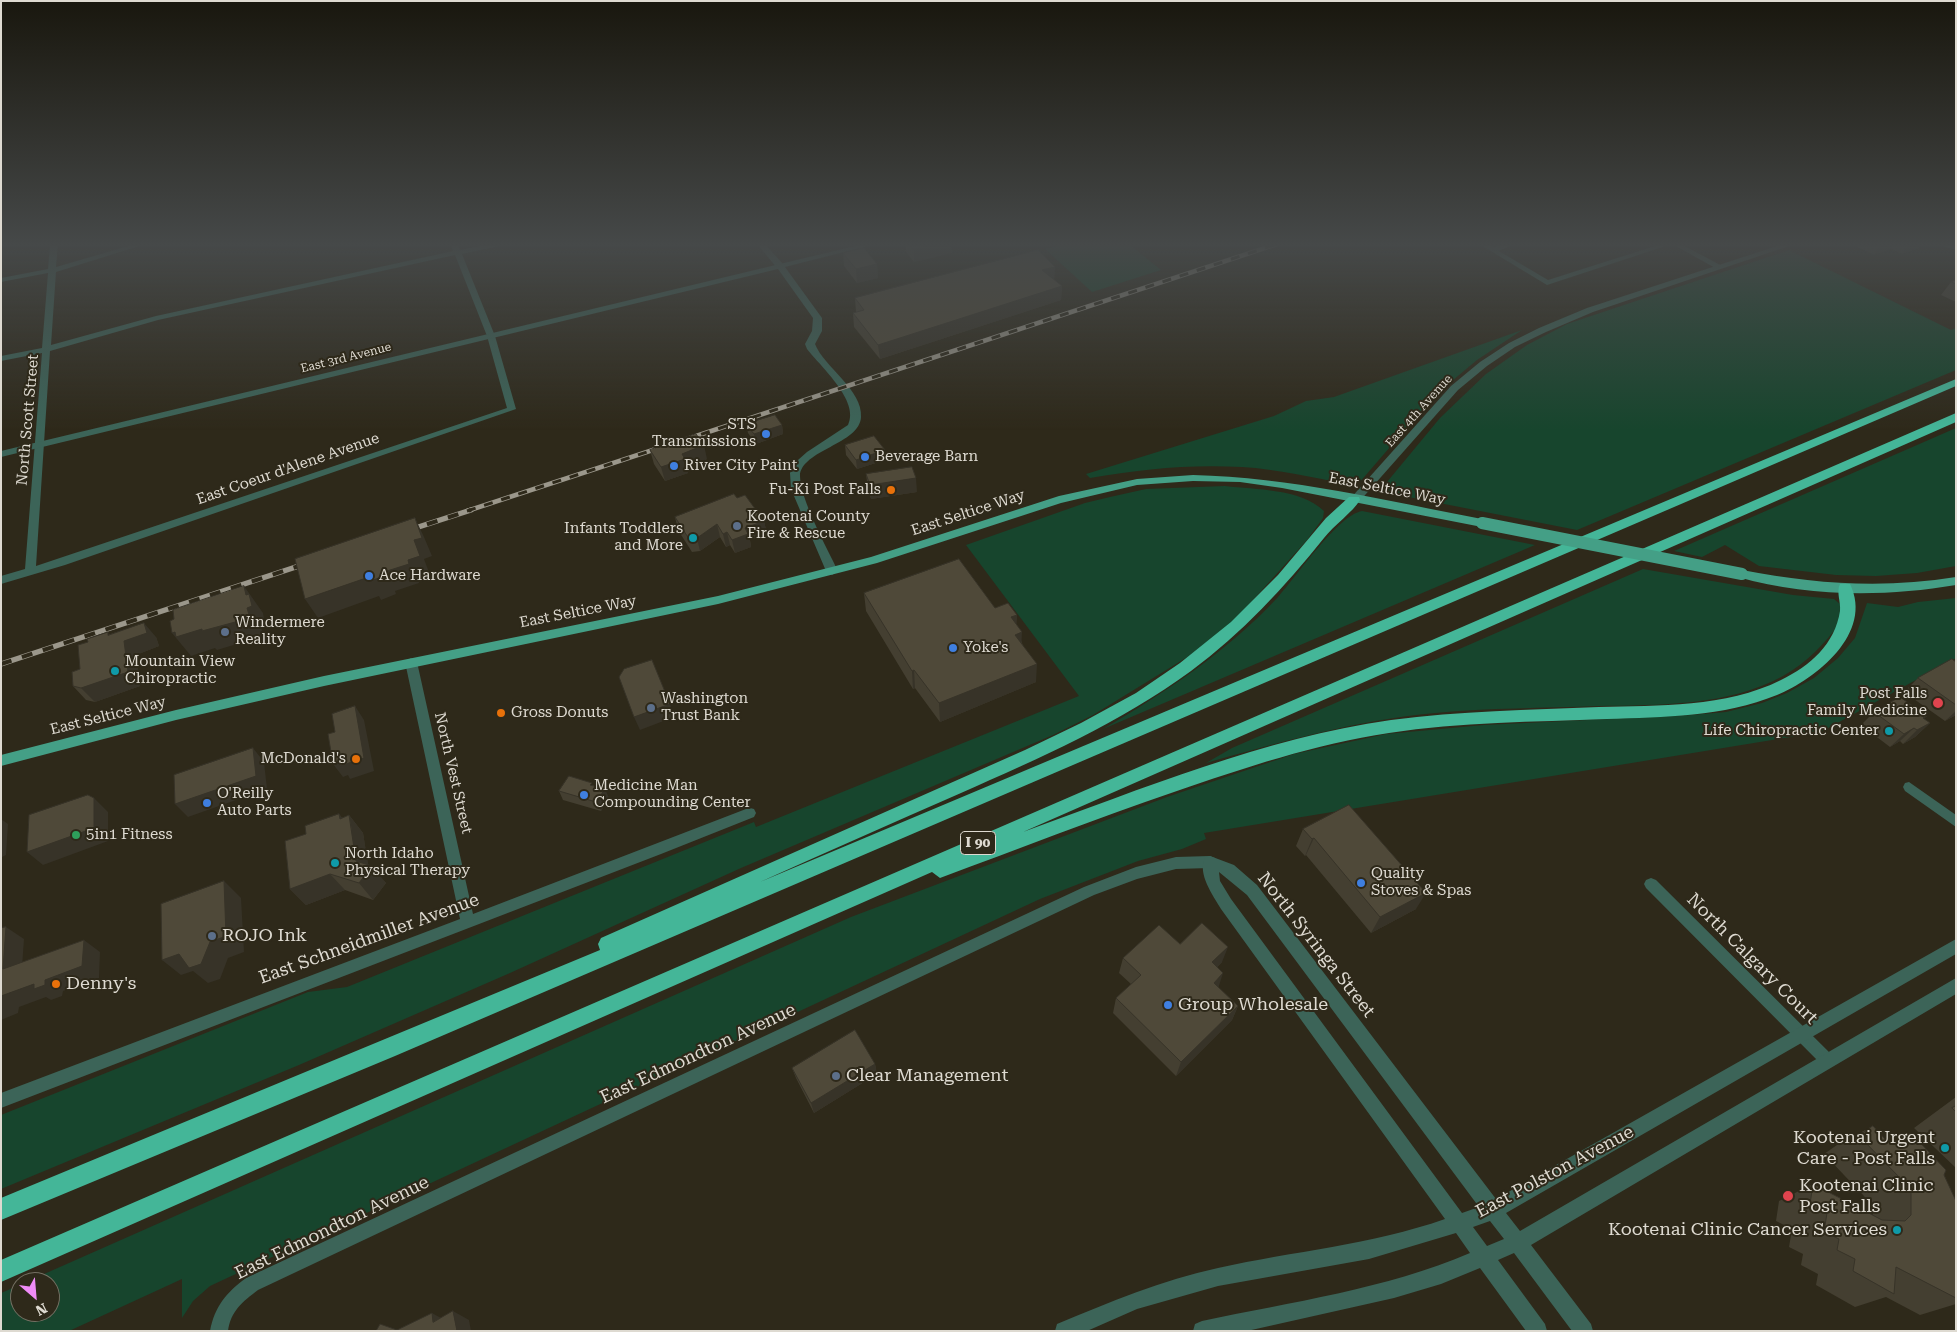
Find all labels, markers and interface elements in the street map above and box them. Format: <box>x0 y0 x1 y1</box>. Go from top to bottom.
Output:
street label: East 3rd Avenue <box>299 340 393 376</box>
street label: North Scott Street <box>13 354 43 486</box>
street label: East 4th Avenue <box>1383 372 1455 450</box>
place label: STS Transmissions <box>652 416 756 451</box>
marker: STS Transmissions <box>760 428 772 440</box>
street label: East Coeur d'Alene Avenue <box>194 429 382 509</box>
place label: Beverage Barn <box>875 448 978 466</box>
marker: Beverage Barn <box>859 451 871 463</box>
place label: River City Paint <box>684 457 797 475</box>
marker: River City Paint <box>668 460 680 472</box>
street label: East Seltice Way <box>1327 469 1447 509</box>
place label: Fu-Ki Post Falls <box>769 481 881 499</box>
marker: Fu-Ki Post Falls <box>885 484 897 496</box>
street label: East Seltice Way <box>909 486 1027 540</box>
place label: Kootenai County Fire & Rescue <box>747 508 870 543</box>
place label: Infants Toddlers and More <box>564 520 683 555</box>
marker: Kootenai County Fire & Rescue <box>731 520 743 532</box>
marker: Infants Toddlers and More <box>687 532 699 544</box>
place label: Ace Hardware <box>379 567 481 585</box>
marker: Ace Hardware <box>363 570 375 582</box>
street label: East Seltice Way <box>518 592 638 632</box>
place label: Windermere Reality <box>235 614 325 649</box>
marker: Windermere Reality <box>219 626 231 638</box>
place label: Yoke's <box>963 639 1008 657</box>
marker: Yoke's <box>947 642 959 654</box>
place label: Mountain View Chiropractic <box>125 653 235 688</box>
marker: Mountain View Chiropractic <box>109 665 121 677</box>
place label: Post Falls Family Medicine <box>1807 685 1927 720</box>
place label: Washington Trust Bank <box>661 690 748 725</box>
street label: East Seltice Way <box>48 693 168 739</box>
marker: Post Falls Family Medicine <box>1931 696 1945 710</box>
marker: Washington Trust Bank <box>645 702 657 714</box>
place label: Gross Donuts <box>511 704 608 722</box>
marker: Gross Donuts <box>495 707 507 719</box>
street label: North Vest Street <box>430 711 476 835</box>
place label: Life Chiropractic Center <box>1703 722 1879 740</box>
marker: Life Chiropractic Center <box>1883 725 1895 737</box>
place label: McDonald's <box>261 750 346 768</box>
marker: McDonald's <box>350 753 362 765</box>
place label: Medicine Man Compounding Center <box>594 777 751 812</box>
place label: O'Reilly Auto Parts <box>217 785 292 820</box>
marker: Medicine Man Compounding Center <box>578 789 590 801</box>
marker: O'Reilly Auto Parts <box>201 797 213 809</box>
place label: 5in1 Fitness <box>86 826 173 844</box>
marker: 5in1 Fitness <box>70 829 82 841</box>
road number: I 90 <box>960 831 996 854</box>
place label: North Idaho Physical Therapy <box>345 845 470 880</box>
marker: North Idaho Physical Therapy <box>329 857 341 869</box>
place label: Quality Stoves & Spas <box>1371 865 1471 900</box>
street label: North Syringa Street <box>1253 868 1379 1022</box>
marker: Quality Stoves & Spas <box>1355 877 1367 889</box>
street label: East Schneidmiller Avenue <box>256 889 482 989</box>
street label: North Calgary Court <box>1682 889 1822 1029</box>
place label: ROJO Ink <box>222 925 307 947</box>
marker: ROJO Ink <box>206 930 218 942</box>
place label: Denny's <box>66 973 136 995</box>
marker: Denny's <box>50 978 62 990</box>
place label: Group Wholesale <box>1178 994 1328 1016</box>
street label: East Edmondton Avenue <box>597 999 799 1109</box>
marker: Group Wholesale <box>1162 999 1174 1011</box>
place label: Clear Management <box>846 1065 1008 1087</box>
marker: Clear Management <box>830 1070 842 1082</box>
street label: East Polston Avenue <box>1472 1121 1638 1223</box>
place label: Kootenai Urgent Care - Post Falls <box>1793 1127 1935 1170</box>
marker: Kootenai Urgent Care - Post Falls <box>1939 1142 1951 1154</box>
street label: East Edmondton Avenue <box>231 1172 433 1284</box>
place label: Kootenai Clinic Post Falls <box>1799 1175 1934 1218</box>
marker: Kootenai Clinic Post Falls <box>1781 1189 1795 1203</box>
place label: Kootenai Clinic Cancer Services <box>1608 1219 1887 1241</box>
marker: Kootenai Clinic Cancer Services <box>1891 1224 1903 1236</box>
north arrow <box>10 1272 60 1322</box>
text: N <box>33 1300 50 1319</box>

